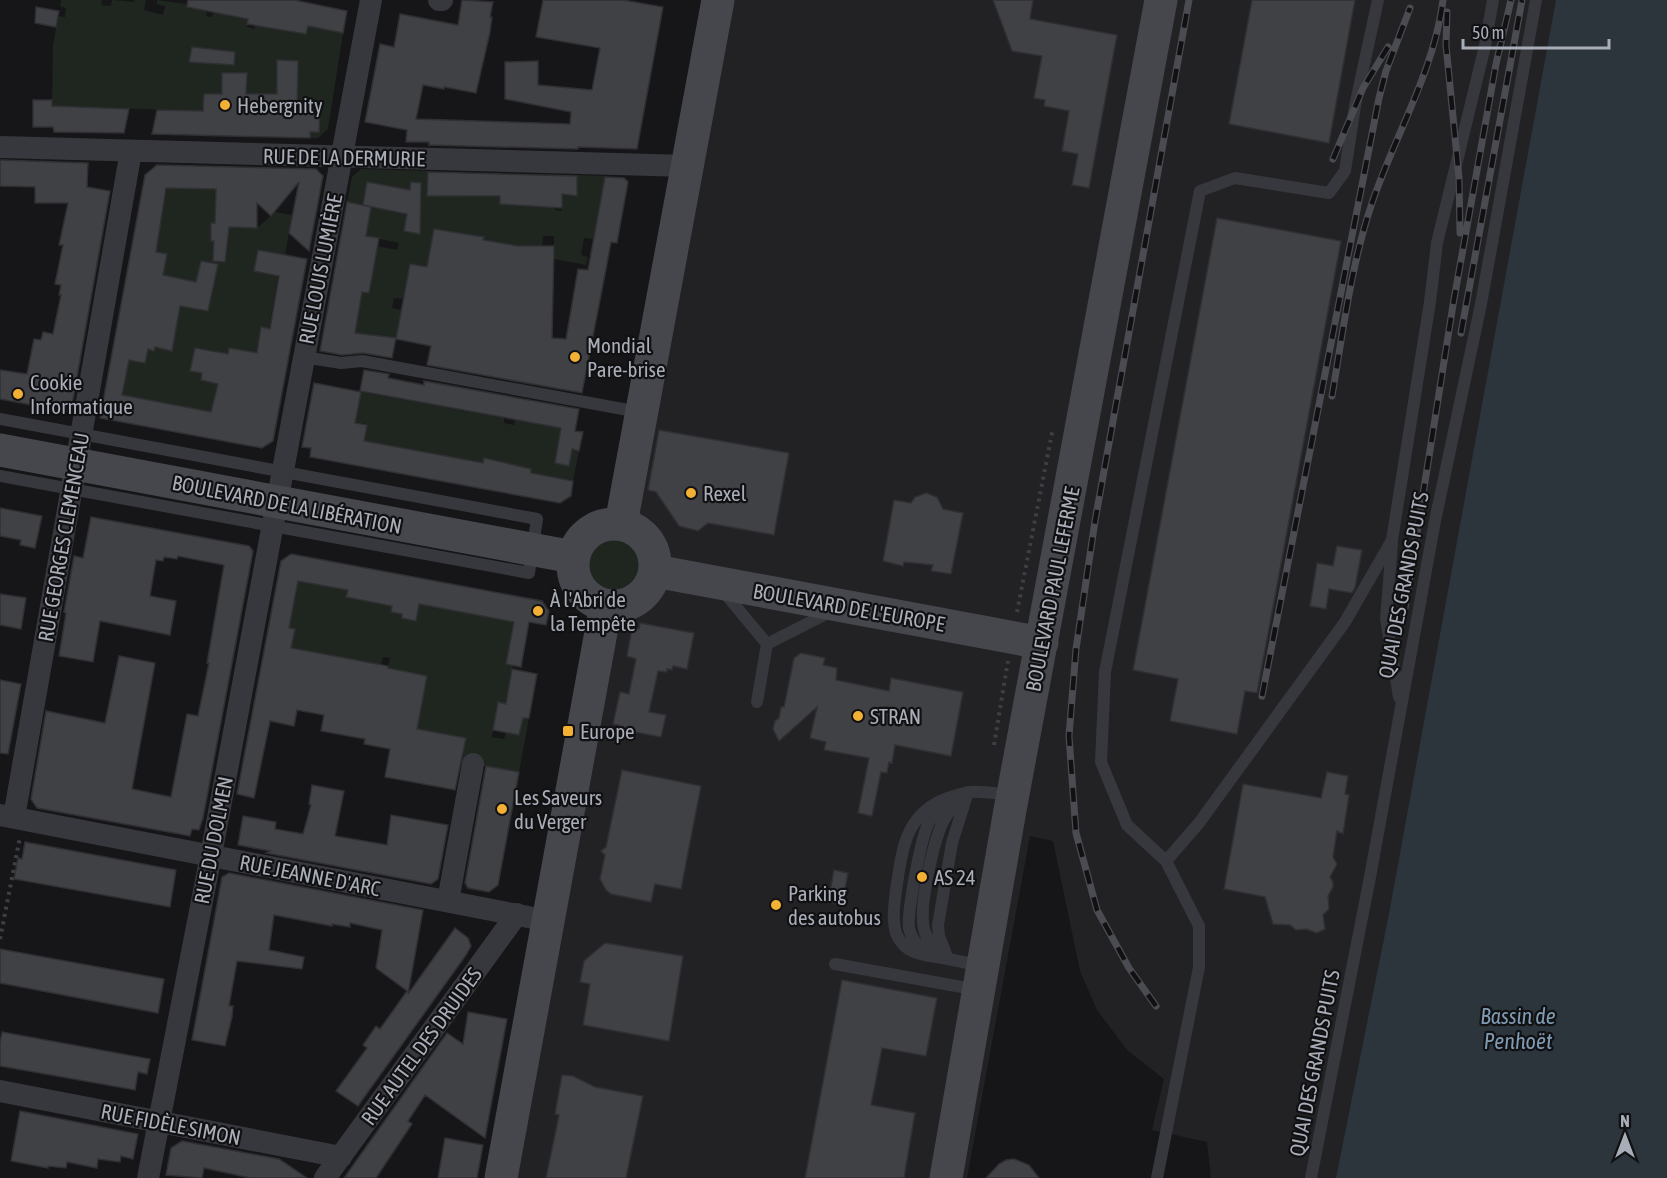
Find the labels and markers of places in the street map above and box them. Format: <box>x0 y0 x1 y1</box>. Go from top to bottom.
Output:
place label: Hebergnity <box>237 93 323 117</box>
marker: Hebergnity <box>218 98 232 112</box>
place label: Mondial Pare-brise <box>587 333 666 381</box>
marker: Mondial Pare-brise <box>568 350 582 364</box>
place label: Cookie Informatique <box>30 370 133 418</box>
marker: Cookie Informatique <box>11 387 25 401</box>
place label: Rexel <box>703 481 747 505</box>
marker: Rexel <box>684 486 698 500</box>
place label: À l'Abri de la Tempête <box>550 587 636 635</box>
marker: À l'Abri de la Tempête <box>531 604 545 618</box>
place label: STRAN <box>870 704 921 728</box>
marker: STRAN <box>851 709 865 723</box>
place label: Europe <box>580 719 635 743</box>
marker: Europe <box>561 724 575 738</box>
place label: Les Saveurs du Verger <box>514 785 602 833</box>
marker: Les Saveurs du Verger <box>495 802 509 816</box>
place label: AS 24 <box>934 865 976 889</box>
marker: AS 24 <box>915 870 929 884</box>
place label: Parking des autobus <box>788 881 881 929</box>
marker: Parking des autobus <box>769 898 783 912</box>

